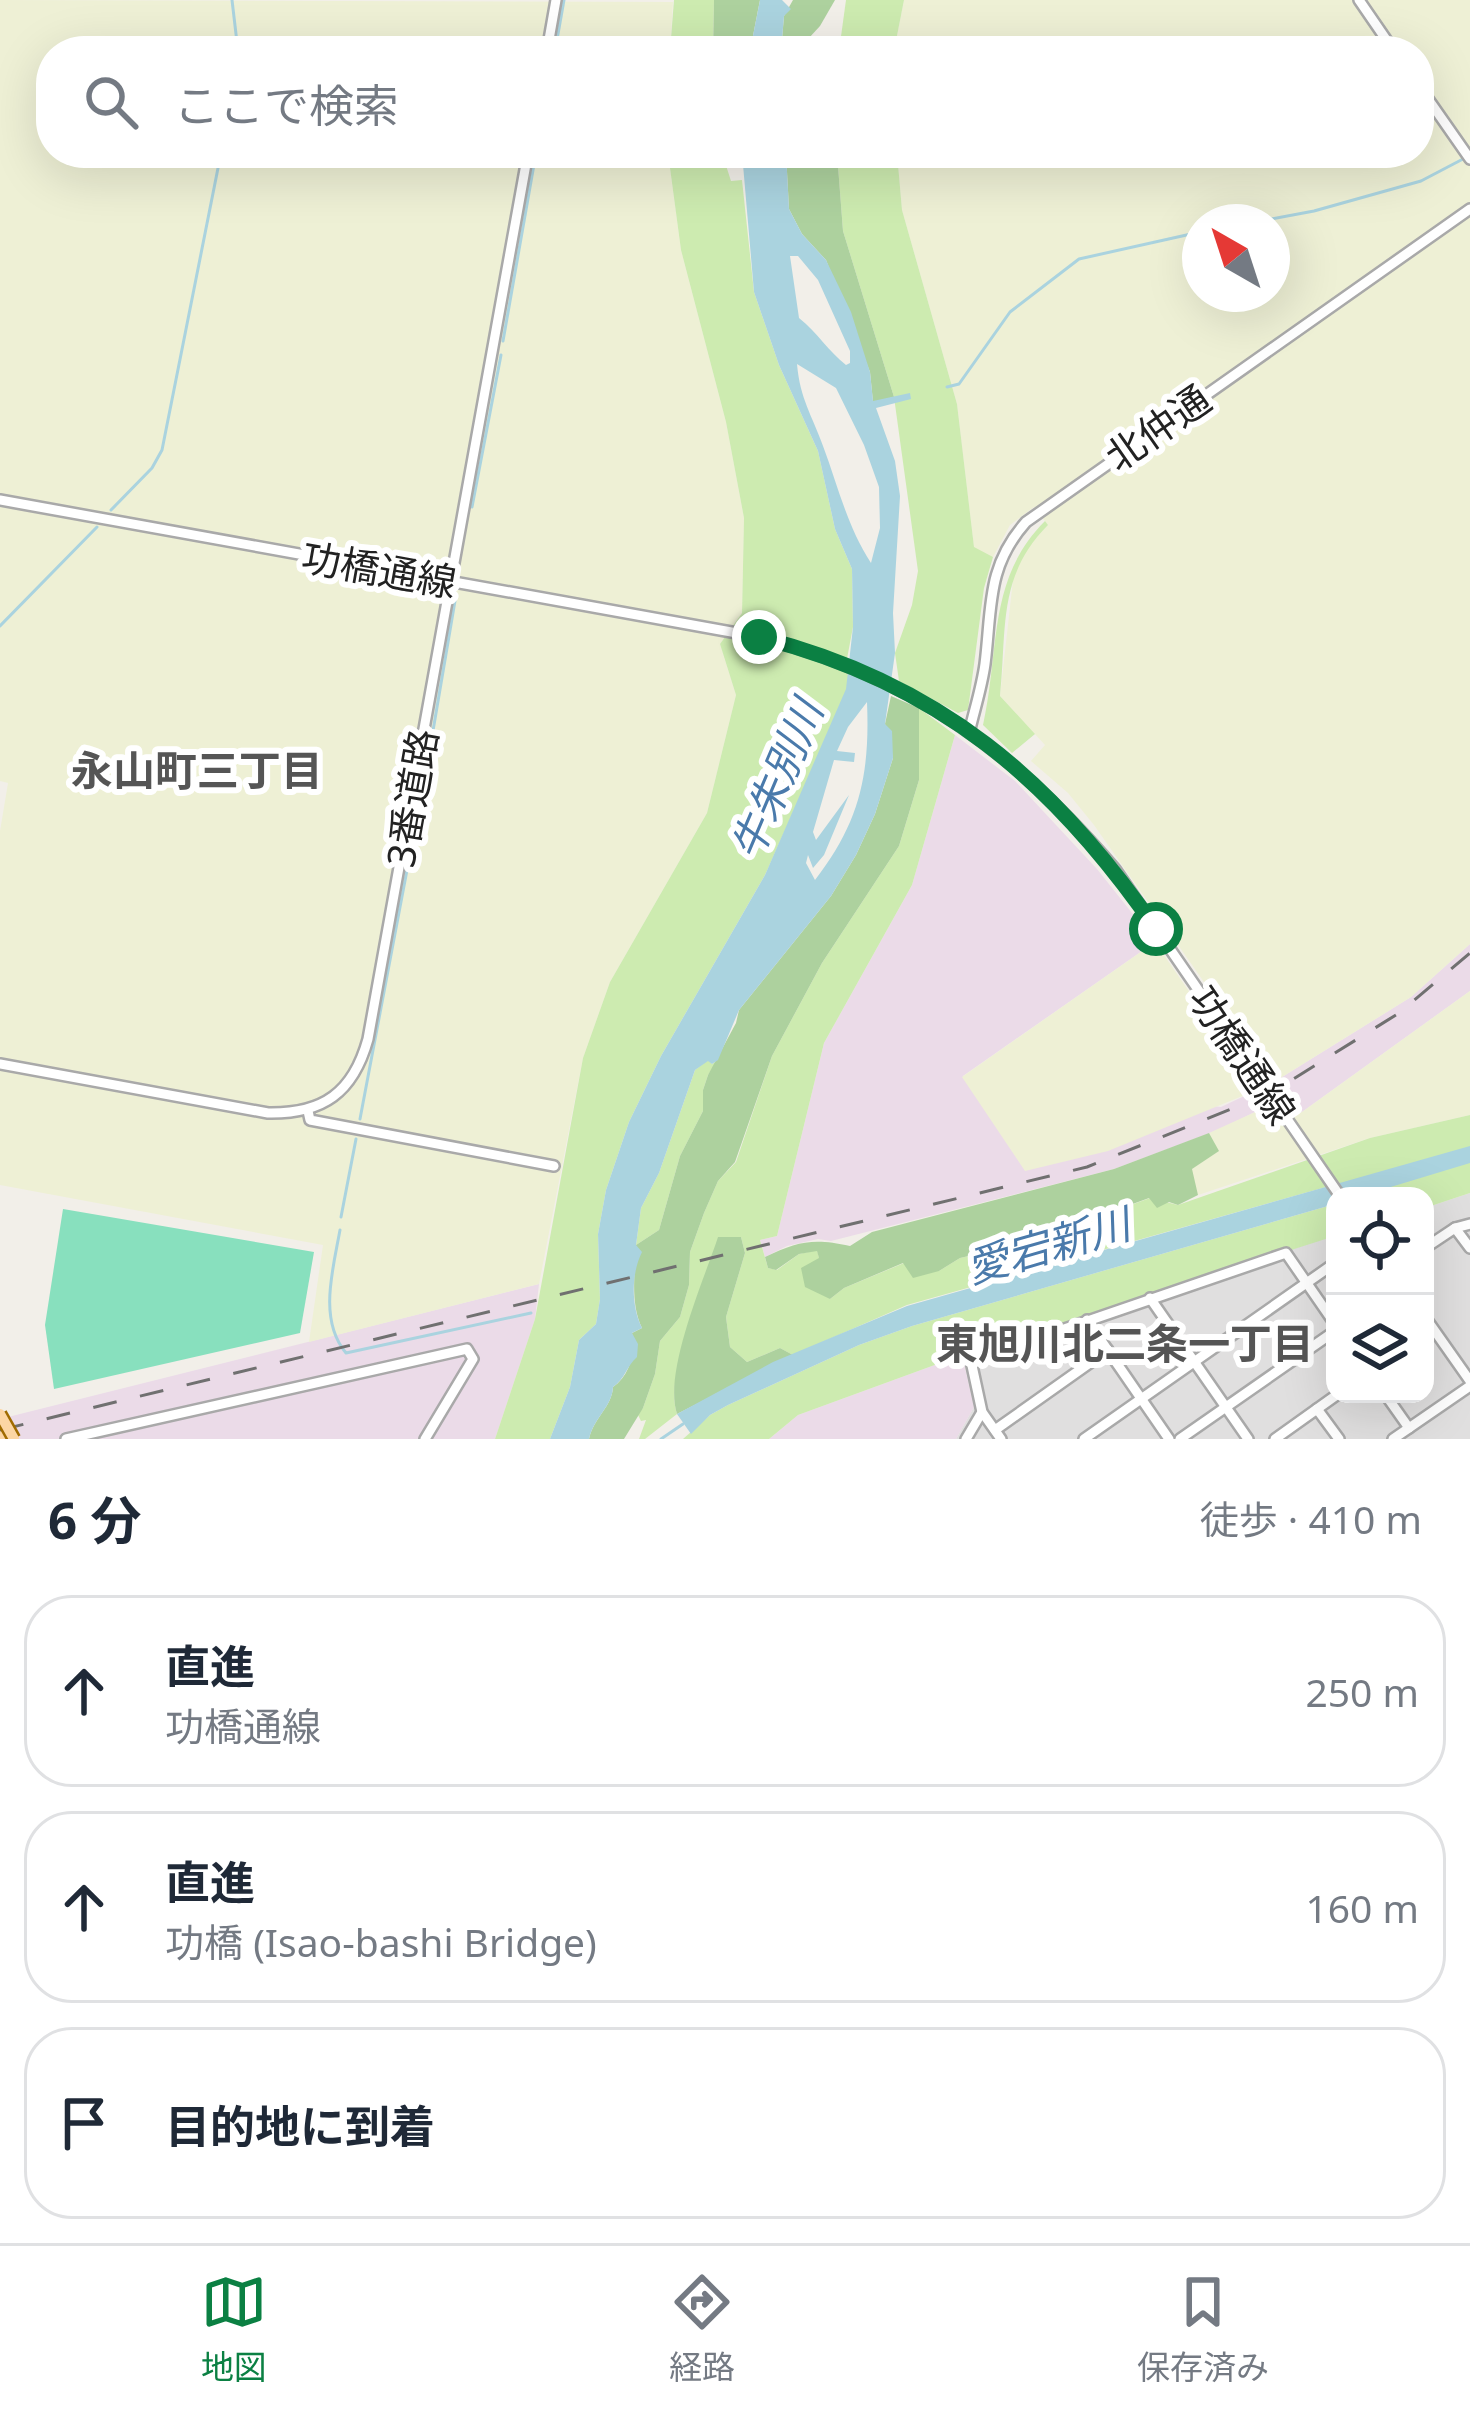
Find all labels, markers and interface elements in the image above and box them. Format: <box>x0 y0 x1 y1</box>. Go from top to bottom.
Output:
search box <box>36 36 1434 168</box>
icon: search <box>78 69 144 135</box>
text: ここで検索 <box>174 74 399 135</box>
north arrow <box>1182 204 1290 312</box>
street label: 北仲通 <box>1094 372 1220 482</box>
street label: 功橋通線 <box>298 529 461 608</box>
route end <box>732 610 786 664</box>
water label: 牛朱別川 <box>717 687 836 868</box>
street label: 3番道路 <box>372 725 449 871</box>
district label: 永山町三丁目 <box>71 741 323 798</box>
route start <box>1129 902 1183 956</box>
street label: 功橋通線 <box>1178 975 1309 1134</box>
map controls <box>1326 1187 1434 1403</box>
button: locate <box>1326 1187 1434 1295</box>
water label: 愛宕新川 <box>959 1193 1140 1295</box>
button: layers <box>1326 1295 1434 1403</box>
district label: 東旭川北二条一丁目 <box>936 1314 1314 1371</box>
text: 6 分 <box>48 1484 141 1554</box>
text: 徒歩 · 410 m <box>1200 1492 1422 1545</box>
text: 直進 <box>165 1635 255 1696</box>
icon: ahead <box>51 1658 117 1724</box>
text: 250 m <box>1305 1665 1419 1718</box>
text: 功橋通線 <box>165 1699 321 1752</box>
text: 直進 <box>165 1851 255 1912</box>
icon: ahead <box>51 1874 117 1940</box>
text: 160 m <box>1305 1881 1419 1934</box>
text: 功橋 (Isao-bashi Bridge) <box>165 1915 597 1968</box>
icon: arrive <box>51 2090 117 2156</box>
text: 目的地に到着 <box>165 2095 435 2156</box>
tab: 地図 <box>201 2269 267 2389</box>
tab: 経路 <box>669 2269 735 2389</box>
tab: 保存済み <box>1137 2269 1269 2389</box>

